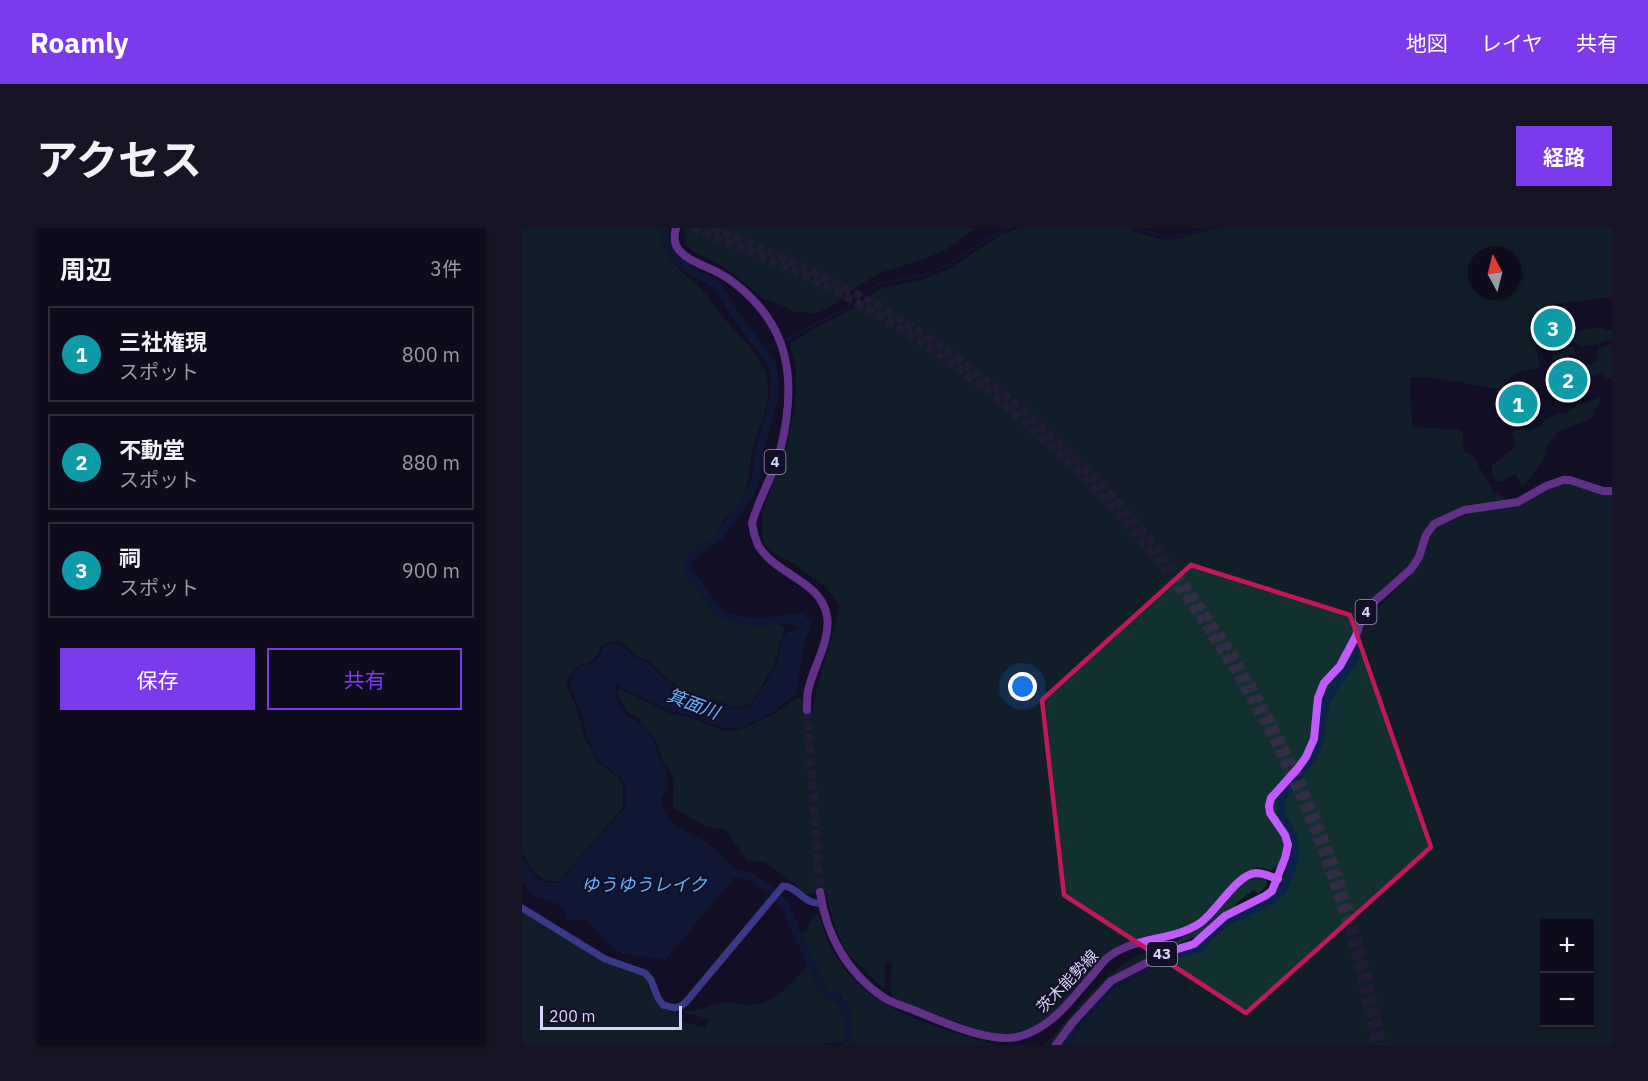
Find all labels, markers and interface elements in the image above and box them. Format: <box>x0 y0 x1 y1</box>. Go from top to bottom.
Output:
text: Roamly <box>30 24 128 61</box>
text: 地図 <box>1406 29 1448 57</box>
text: レイヤ <box>1481 29 1543 57</box>
text: 共有 <box>1576 29 1618 57</box>
button: 経路 <box>1516 126 1612 186</box>
text: アクセス <box>36 132 202 187</box>
north arrow <box>1468 246 1522 300</box>
text: 周辺 <box>60 252 112 286</box>
text: 3件 <box>430 255 462 282</box>
pin: 3 <box>1534 306 1572 350</box>
text: 三社権現 <box>119 327 207 356</box>
text: 1 <box>76 341 88 368</box>
text: 800 m <box>402 341 460 368</box>
text: スポット <box>119 358 199 385</box>
pin: 2 <box>1548 358 1588 402</box>
pin: 1 <box>1498 382 1538 426</box>
text: 不動堂 <box>119 435 185 464</box>
text: 2 <box>76 449 88 476</box>
text: 880 m <box>402 449 460 476</box>
road number: 4 <box>764 450 786 474</box>
text: スポット <box>119 466 199 493</box>
text: 祠 <box>119 543 141 572</box>
text: 3 <box>76 557 88 584</box>
text: 900 m <box>402 557 460 584</box>
text: スポット <box>119 574 199 601</box>
road number: 4 <box>1356 600 1376 624</box>
button: 保存 <box>60 648 255 710</box>
button: 共有 <box>267 648 462 710</box>
your location <box>1008 672 1037 701</box>
water label: 箕面川 <box>664 683 724 725</box>
water label: ゆうゆうレイク <box>581 873 708 896</box>
map controls <box>1540 919 1594 1027</box>
button: + <box>1540 919 1594 973</box>
road number: 43 <box>1147 942 1177 966</box>
street label: 茨木能勢線 <box>1032 945 1102 1017</box>
button: − <box>1540 973 1594 1027</box>
scale bar <box>540 1003 682 1030</box>
text: 200 m <box>549 1006 596 1026</box>

